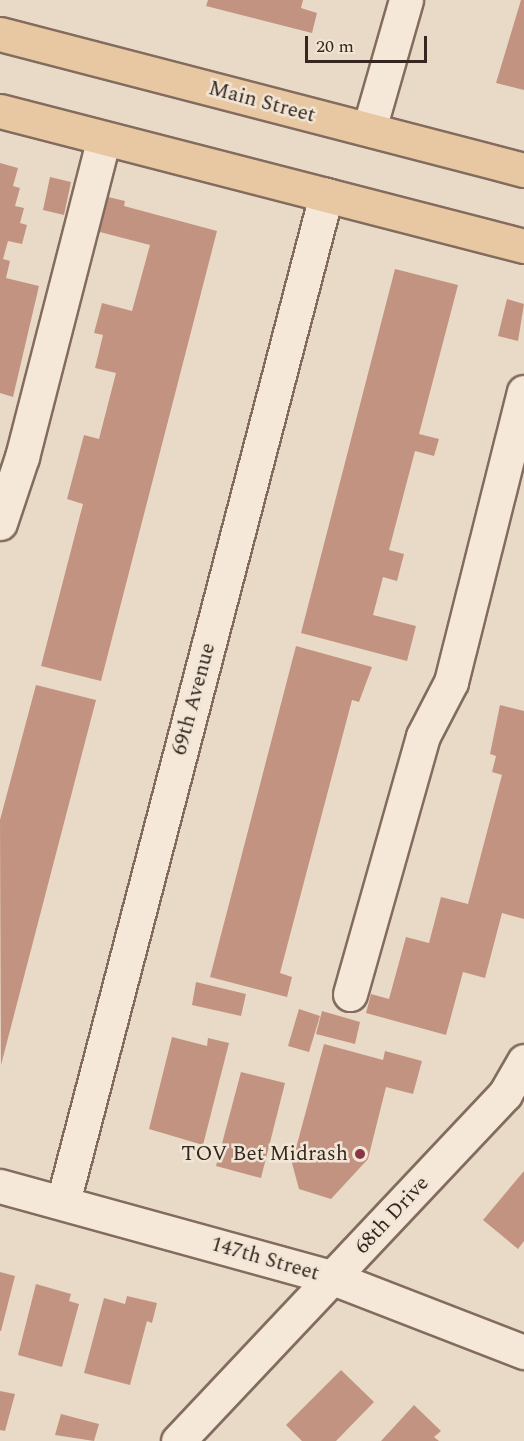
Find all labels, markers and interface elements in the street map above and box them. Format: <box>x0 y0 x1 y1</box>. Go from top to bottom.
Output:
scale bar <box>308 24 430 62</box>
text: 20 m <box>316 33 354 60</box>
street label: Main Street <box>206 76 318 128</box>
street label: 69th Avenue <box>167 640 221 758</box>
place label: TOV Bet Midrash <box>181 1141 348 1167</box>
marker: TOV Bet Midrash <box>353 1147 367 1161</box>
street label: 68th Drive <box>350 1171 434 1259</box>
street label: 147th Street <box>208 1232 322 1286</box>

